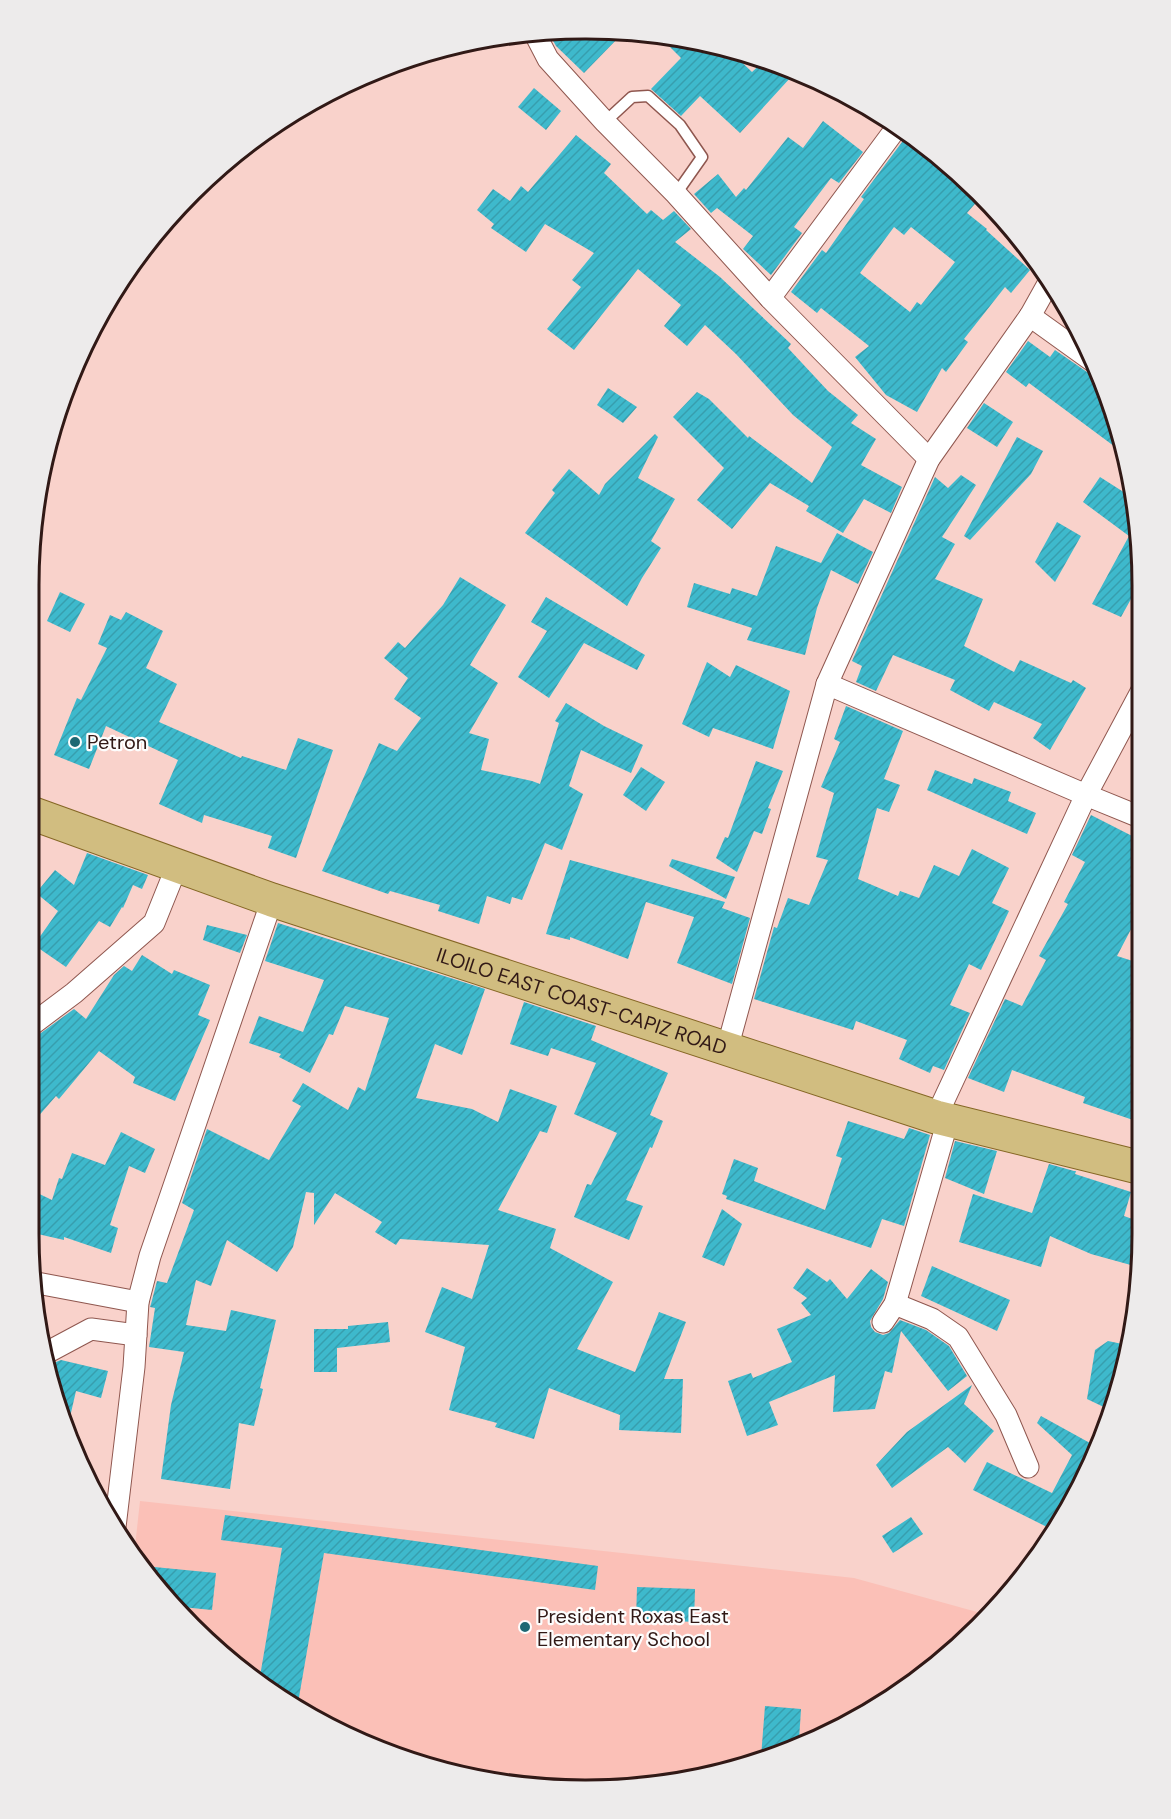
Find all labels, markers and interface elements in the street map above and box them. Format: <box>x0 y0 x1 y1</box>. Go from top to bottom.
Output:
place label: Petron <box>87 729 147 755</box>
marker: Petron <box>68 735 82 749</box>
street label: ILOILO EAST COAST-CAPIZ ROAD <box>433 942 730 1061</box>
place label: President Roxas East Elementary School <box>537 1603 729 1652</box>
marker: President Roxas East Elementary School <box>518 1620 532 1634</box>

